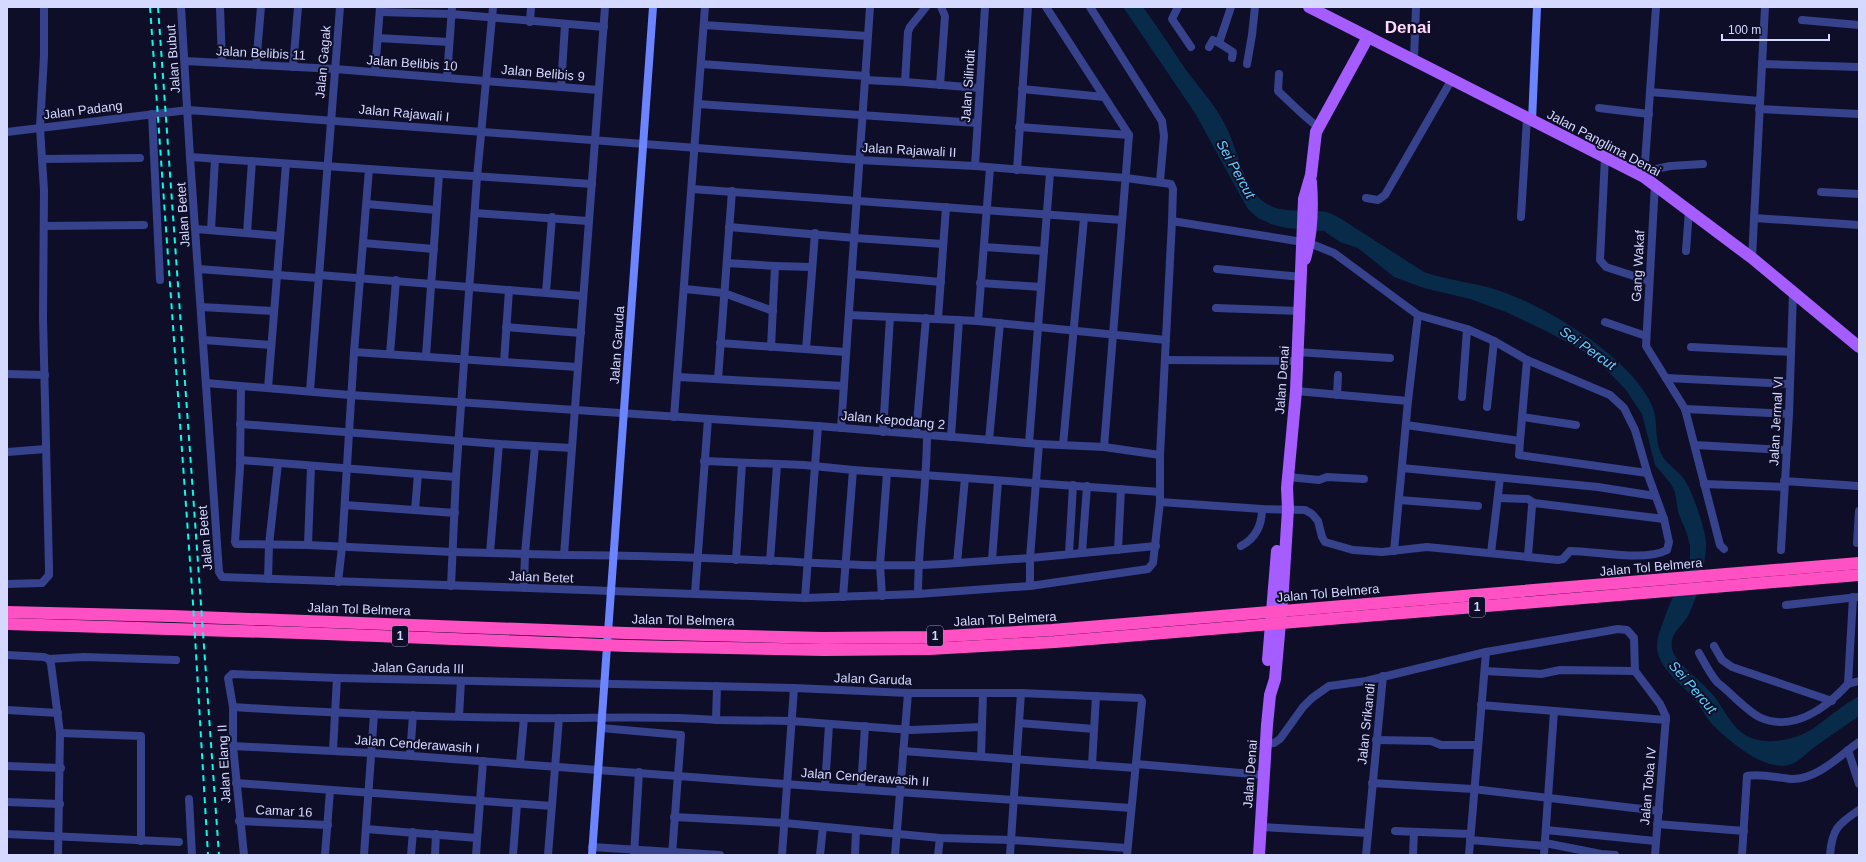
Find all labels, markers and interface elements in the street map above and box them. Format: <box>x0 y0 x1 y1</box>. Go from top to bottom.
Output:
scale bar <box>1722 16 1829 42</box>
district label: Denai <box>1385 18 1431 37</box>
text: 100 m <box>1728 23 1761 37</box>
street label: Jalan Bubut <box>163 24 183 94</box>
street label: Jalan Gagak <box>312 24 334 99</box>
street label: Jalan Belibis 11 <box>216 43 306 63</box>
street label: Jalan Silindit <box>958 49 978 123</box>
street label: Jalan Belibis 10 <box>366 52 458 74</box>
street label: Jalan Belibis 9 <box>501 62 585 84</box>
street label: Jalan Padang <box>43 98 123 122</box>
street label: Jalan Rajawali I <box>358 102 450 124</box>
street label: Jalan Panglima Denai <box>1545 107 1663 179</box>
water label: Sei Percut <box>1213 137 1259 202</box>
street label: Jalan Rajawali II <box>861 140 957 160</box>
street label: Jalan Betet <box>173 182 193 248</box>
street label: Gang Wakaf <box>1629 229 1647 302</box>
street label: Jalan Garuda <box>607 305 627 384</box>
water label: Sei Percut <box>1557 323 1620 374</box>
street label: Jalan Denai <box>1272 345 1292 415</box>
street label: Jalan Jermal VI <box>1766 376 1786 466</box>
street label: Jalan Kepodang 2 <box>840 408 946 432</box>
street label: Jalan Betet <box>195 505 215 571</box>
street label: Jalan Tol Belmera <box>1599 555 1704 579</box>
street label: Jalan Betet <box>508 568 574 586</box>
street label: Jalan Tol Belmera <box>1276 581 1381 605</box>
road number: 1 <box>1469 597 1485 617</box>
street label: Jalan Tol Belmera <box>307 600 412 618</box>
street label: Jalan Tol Belmera <box>953 609 1058 629</box>
street label: Jalan Tol Belmera <box>631 612 735 628</box>
road number: 1 <box>392 626 408 646</box>
road number: 1 <box>927 626 943 646</box>
water label: Sei Percut <box>1666 657 1721 717</box>
street label: Jalan Garuda III <box>372 660 464 676</box>
street label: Jalan Garuda <box>834 670 913 688</box>
street label: Jalan Srikandi <box>1354 683 1378 765</box>
street label: Jalan Elang II <box>214 724 234 804</box>
street label: Jalan Cenderawasih I <box>354 732 480 756</box>
street label: Jalan Denai <box>1240 739 1260 809</box>
street label: Jalan Toba IV <box>1637 746 1659 826</box>
street label: Jalan Cenderawasih II <box>800 765 930 789</box>
street label: Camar 16 <box>255 802 313 820</box>

